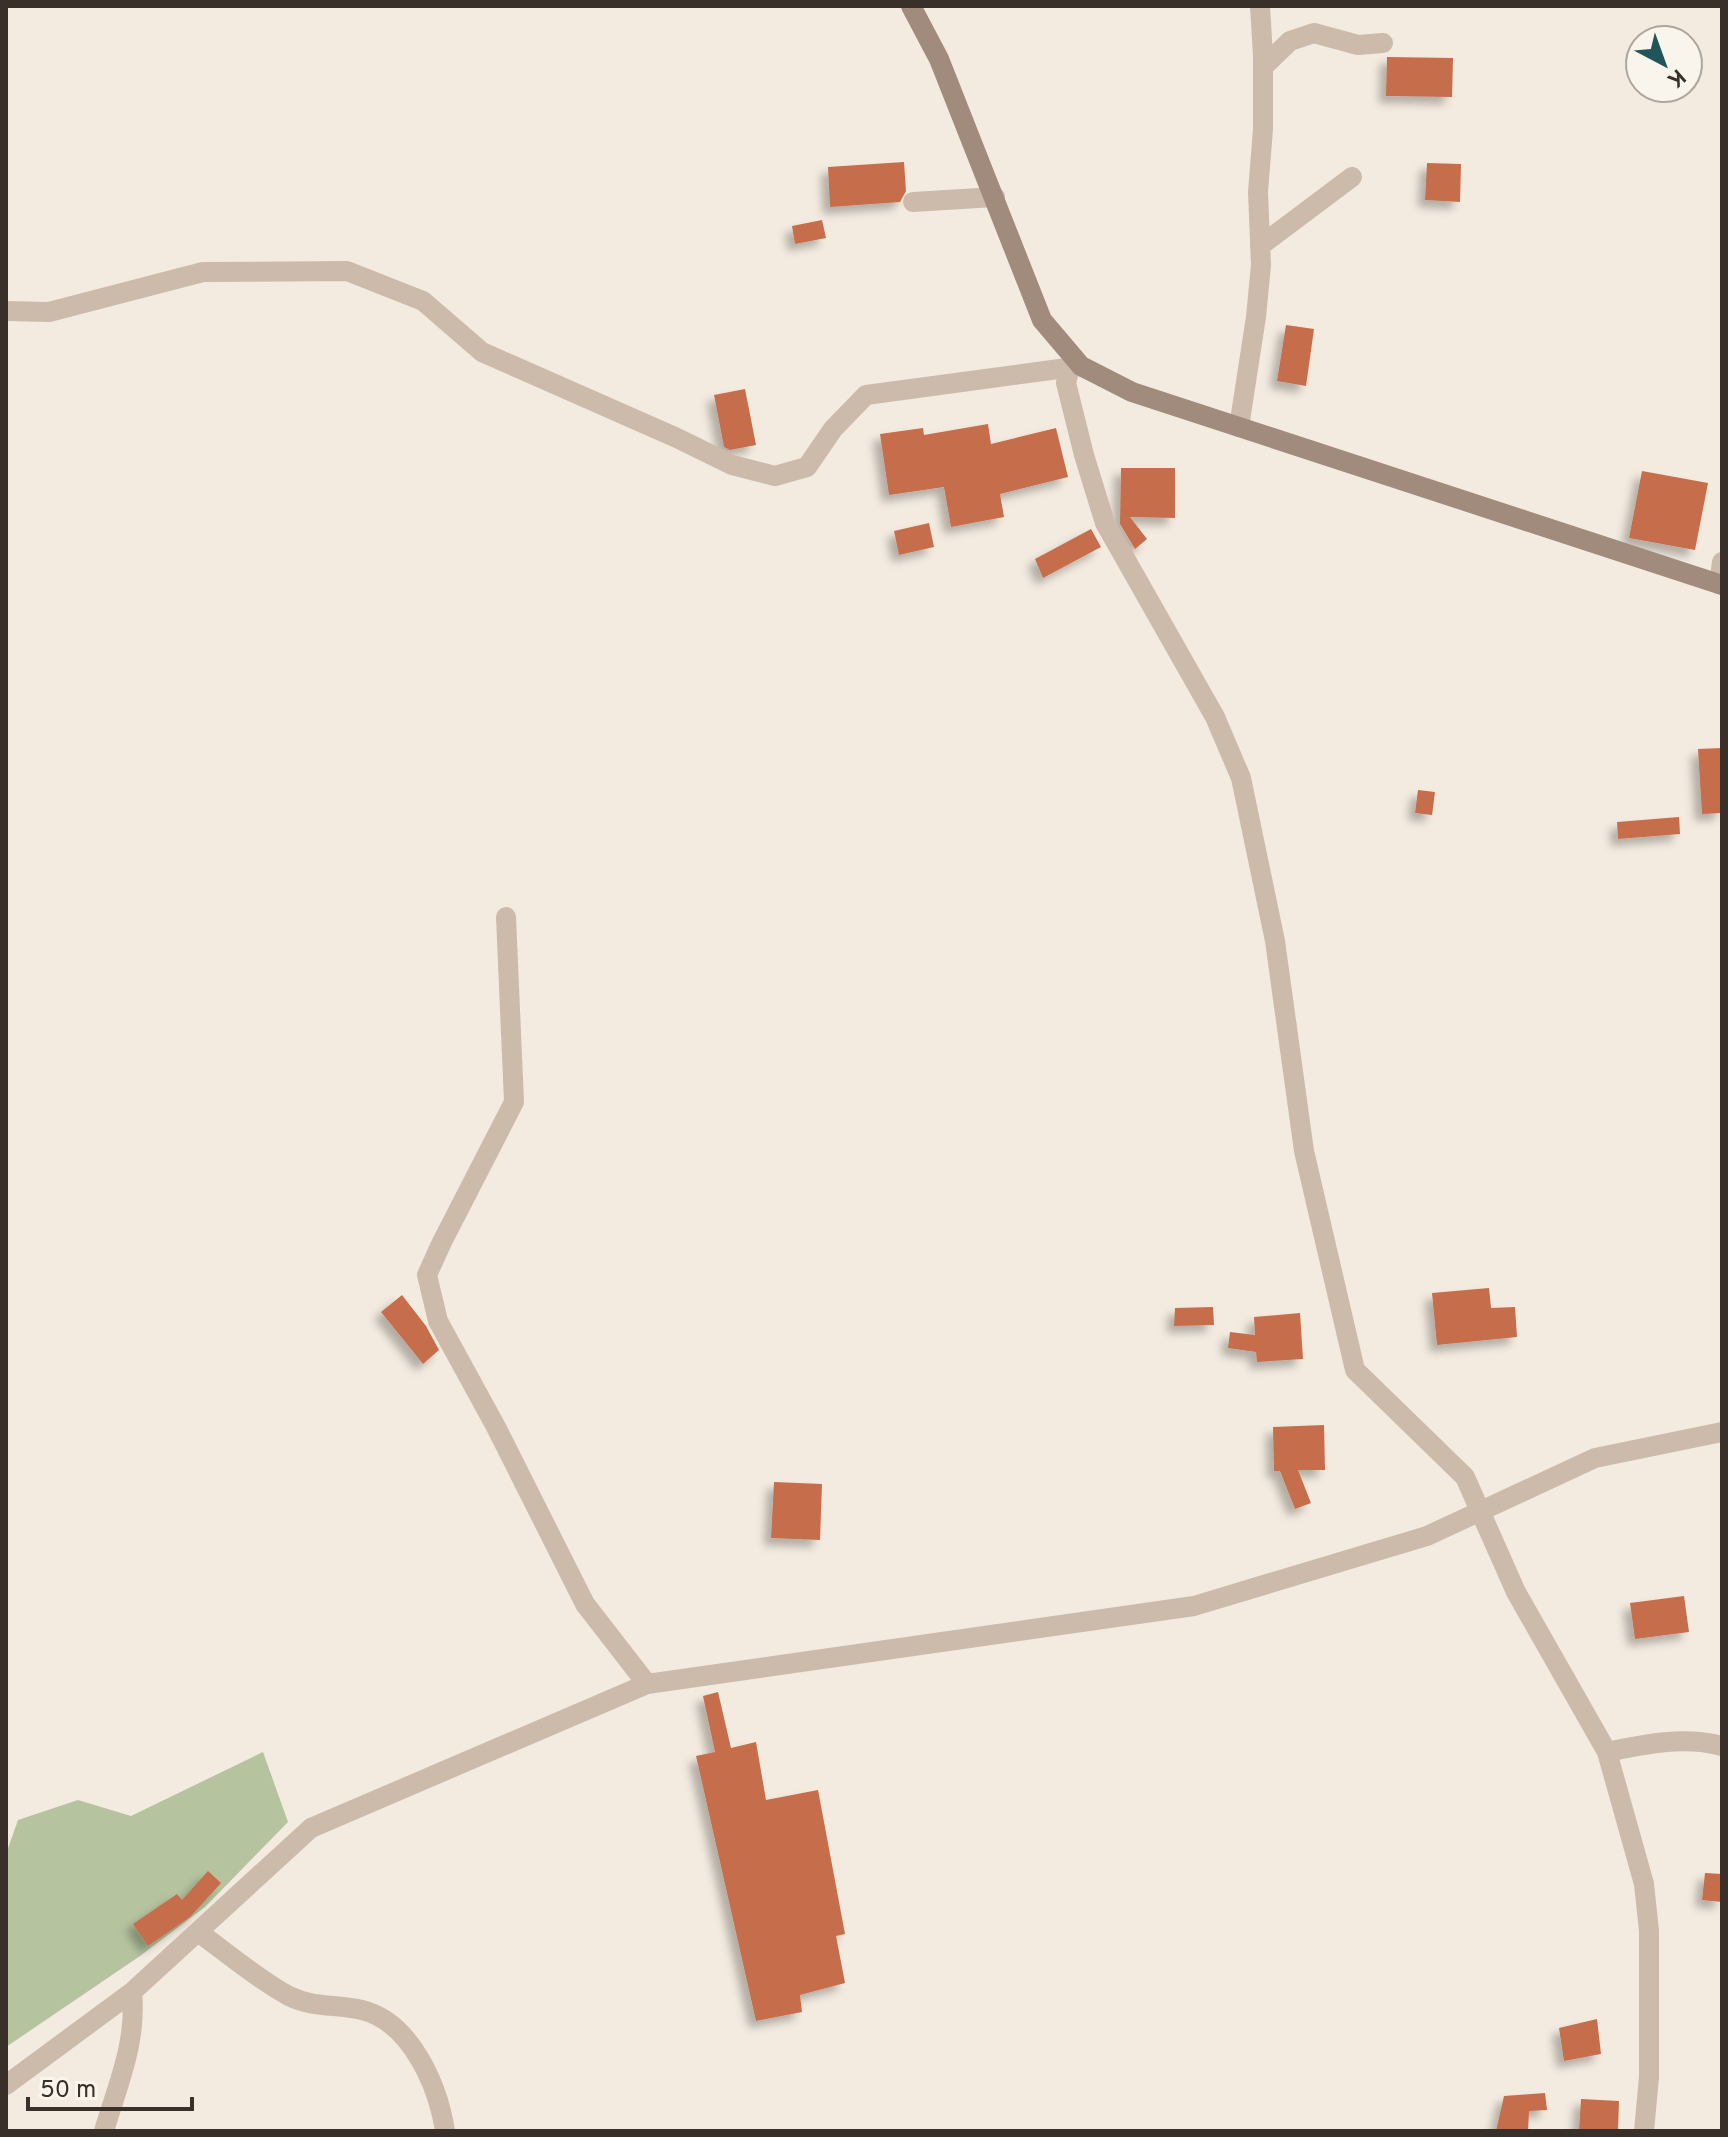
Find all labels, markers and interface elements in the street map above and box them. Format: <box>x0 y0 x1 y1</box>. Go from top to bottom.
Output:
north arrow <box>1624 24 1704 104</box>
text: K <box>1661 62 1690 93</box>
scale bar <box>28 2061 192 2111</box>
text: 50 m <box>40 2076 96 2106</box>

